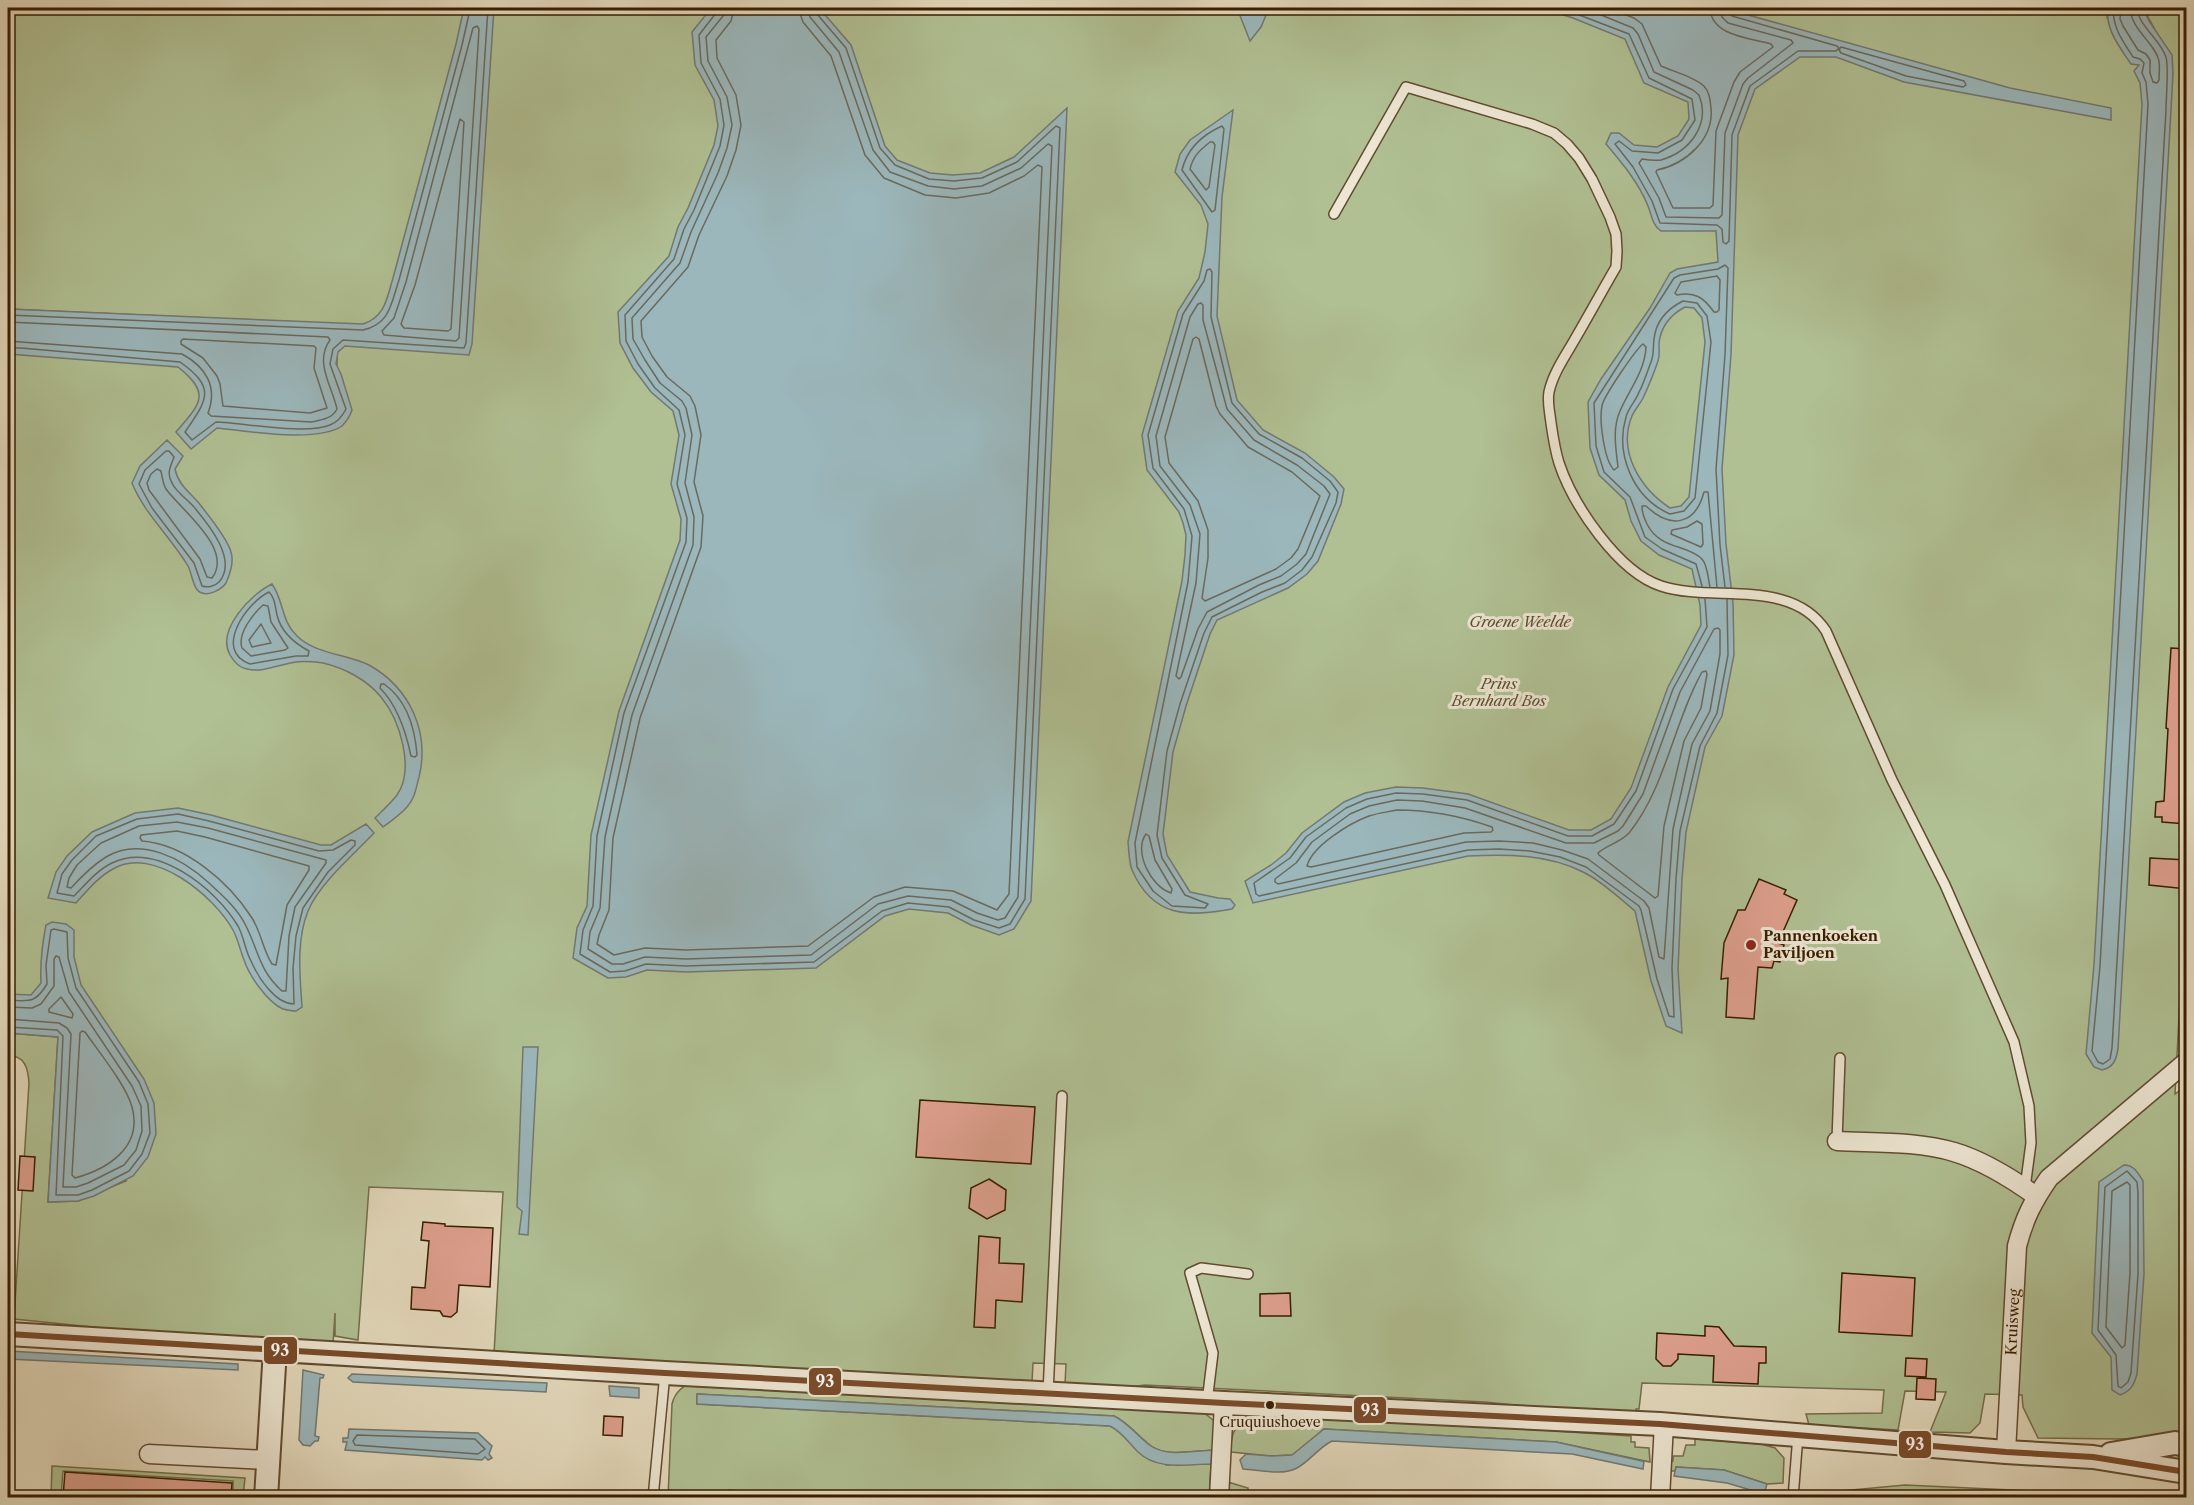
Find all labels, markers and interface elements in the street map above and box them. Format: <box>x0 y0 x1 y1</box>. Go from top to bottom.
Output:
park label: Groene Weelde <box>1469 612 1571 631</box>
park label: Prins Bernhard Bos <box>1451 674 1547 710</box>
place label: Pannenkoeken Paviljoen <box>1763 926 1879 962</box>
marker: Pannenkoeken Paviljoen <box>1744 938 1758 952</box>
street label: Kruisweg <box>2001 1288 2024 1356</box>
line badge: 93 <box>263 1336 298 1365</box>
text: 93 <box>271 1340 289 1360</box>
line badge: 93 <box>808 1367 842 1396</box>
text: 93 <box>816 1371 834 1391</box>
line badge: 93 <box>1353 1396 1387 1424</box>
marker: Cruquiushoeve <box>1264 1399 1276 1411</box>
text: 93 <box>1361 1400 1379 1420</box>
place label: Cruquiushoeve <box>1219 1413 1321 1431</box>
line badge: 93 <box>1898 1430 1932 1459</box>
text: 93 <box>1906 1434 1924 1454</box>

